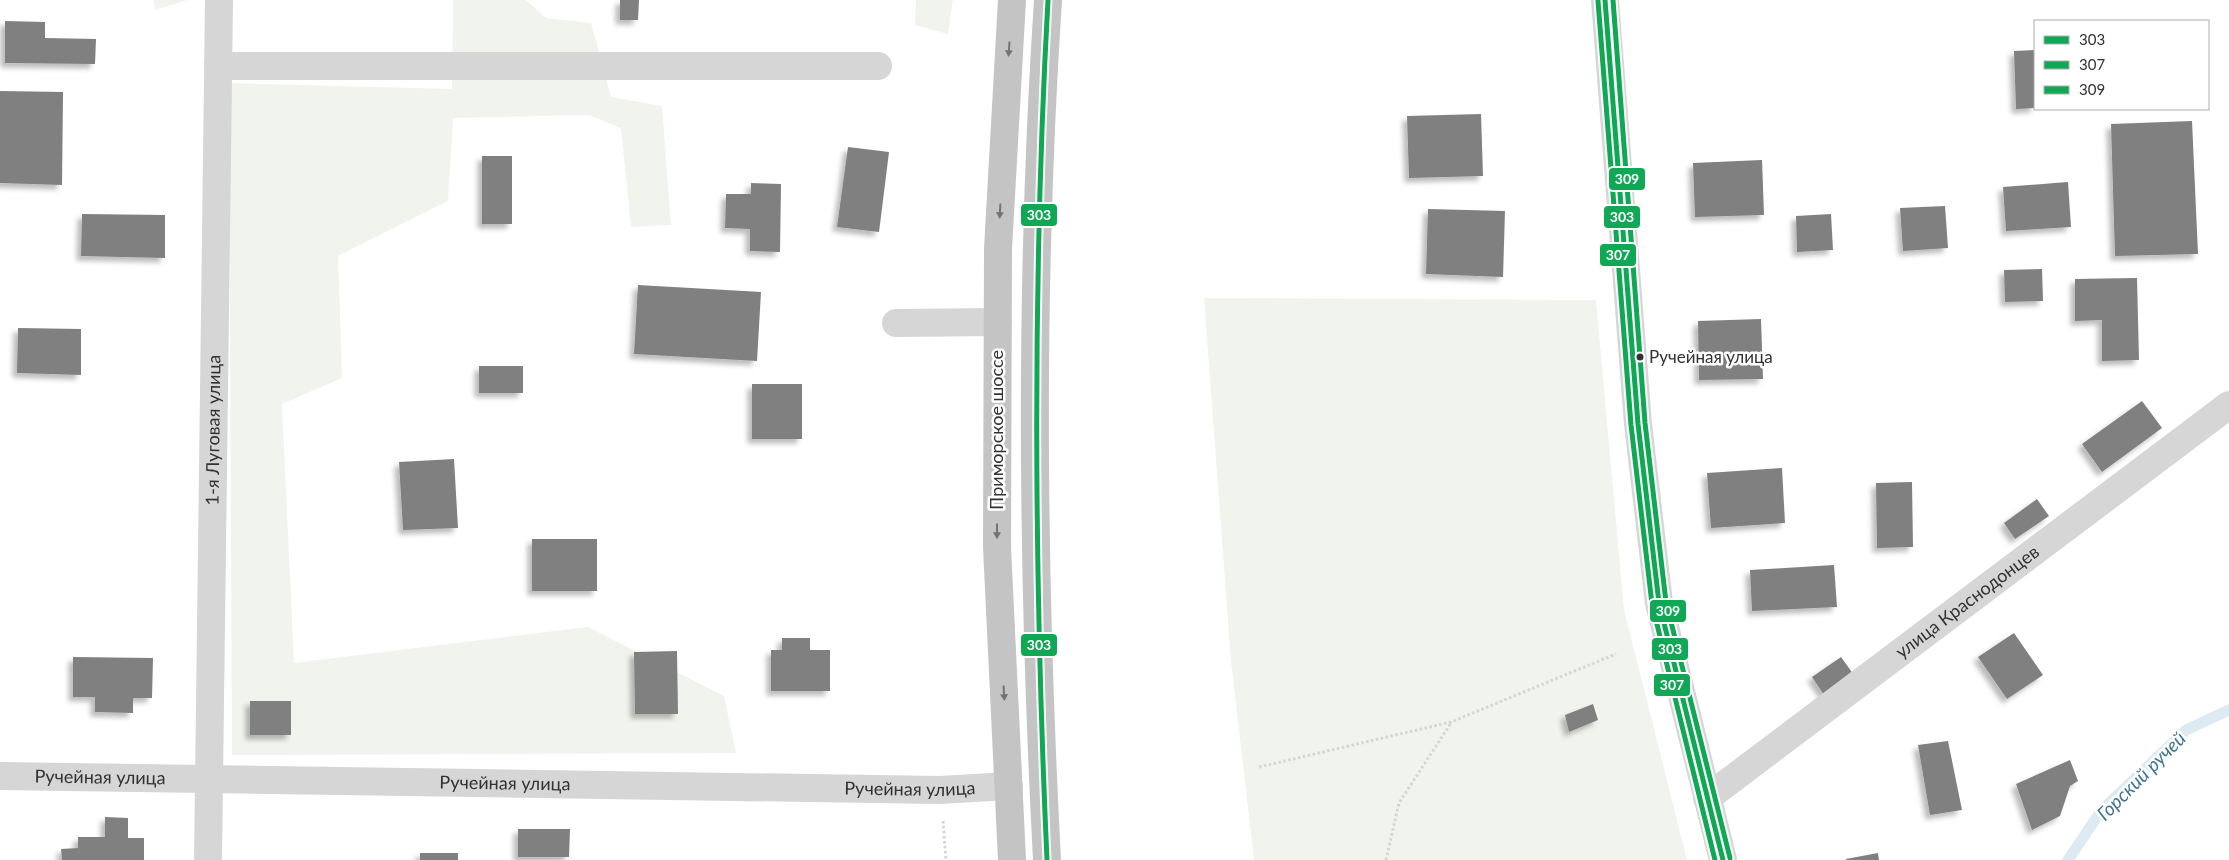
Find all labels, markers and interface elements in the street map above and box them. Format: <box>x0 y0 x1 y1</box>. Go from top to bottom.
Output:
legend <box>2034 20 2209 110</box>
text: 303 <box>2079 30 2105 48</box>
one-way arrow <box>1004 41 1012 57</box>
text: 307 <box>2079 55 2105 73</box>
text: 309 <box>2079 80 2105 98</box>
line badge: 309 <box>1608 167 1646 191</box>
text: 309 <box>1615 170 1639 187</box>
one-way arrow <box>996 203 1004 219</box>
line badge: 303 <box>1020 203 1058 227</box>
line badge: 303 <box>1603 205 1641 229</box>
text: 303 <box>1027 206 1051 223</box>
text: 303 <box>1610 208 1634 225</box>
line badge: 307 <box>1599 243 1637 267</box>
text: 307 <box>1606 246 1630 263</box>
place label: Ручейная улица <box>1649 346 1773 367</box>
street label: Приморское шоссе <box>985 350 1007 510</box>
marker: Ручейная улица <box>1635 352 1645 362</box>
street label: 1-я Луговая улица <box>201 355 224 505</box>
one-way arrow <box>993 523 1001 539</box>
street label: улица Краснодонцев <box>1891 540 2043 662</box>
line badge: 309 <box>1649 599 1687 623</box>
text: 309 <box>1656 602 1680 619</box>
line badge: 303 <box>1020 633 1058 657</box>
text: 303 <box>1027 636 1051 653</box>
line badge: 303 <box>1651 637 1689 661</box>
text: 303 <box>1658 640 1682 657</box>
line badge: 307 <box>1653 673 1691 697</box>
text: 307 <box>1660 676 1684 693</box>
one-way arrow <box>1000 685 1008 701</box>
water label: Горский ручей <box>2091 726 2190 825</box>
street label: Ручейная улица <box>34 765 166 788</box>
street label: Ручейная улица <box>439 771 571 794</box>
street label: Ручейная улица <box>844 776 976 800</box>

